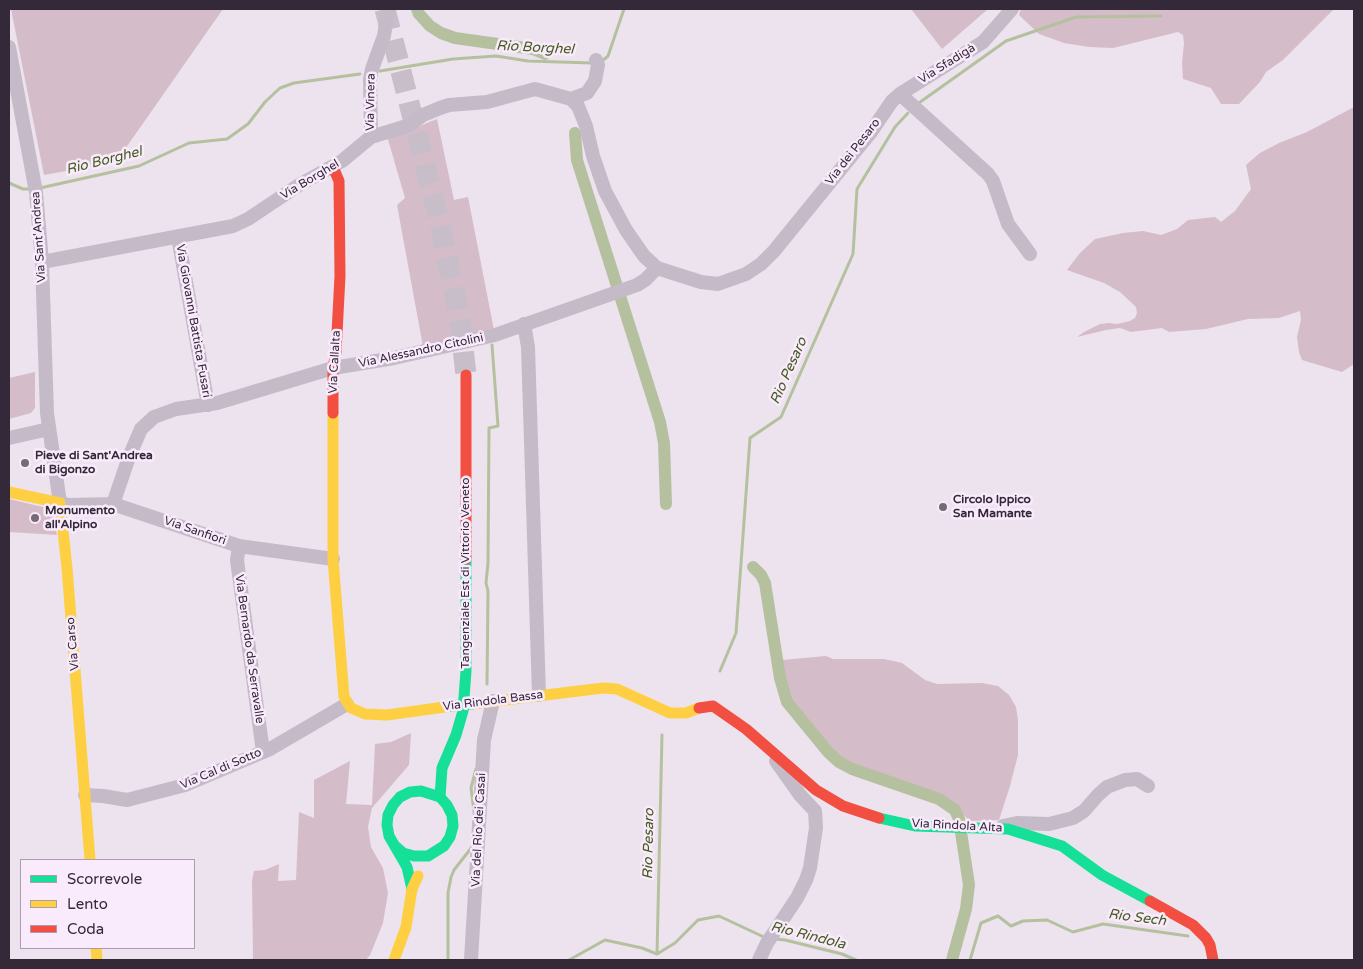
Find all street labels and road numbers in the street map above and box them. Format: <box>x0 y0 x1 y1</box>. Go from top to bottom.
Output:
street label: Via Sfadigà <box>916 41 978 87</box>
street label: Via Vinera <box>363 73 379 131</box>
street label: Via dei Pesaro <box>823 116 883 188</box>
street label: Via Borghel <box>278 157 342 203</box>
street label: Via Sant'Andrea <box>29 191 49 283</box>
street label: Via Giovanni Battista Fusari <box>172 243 214 399</box>
street label: Via Callalta <box>326 330 344 394</box>
street label: Via Alessandro Citolini <box>357 331 485 371</box>
street label: Tangenziale Est di Vittorio Veneto <box>459 477 473 669</box>
street label: Via Sanfiori <box>162 514 228 548</box>
street label: Via Bernardo da Serravalle <box>231 574 267 724</box>
street label: Via Carso <box>63 617 83 671</box>
street label: Via Rindola Bassa <box>442 688 544 714</box>
street label: Via Cal di Sotto <box>178 745 264 793</box>
street label: Via del Rio dei Casai <box>469 772 489 888</box>
street label: Via Rindola Alta <box>911 816 1003 836</box>

